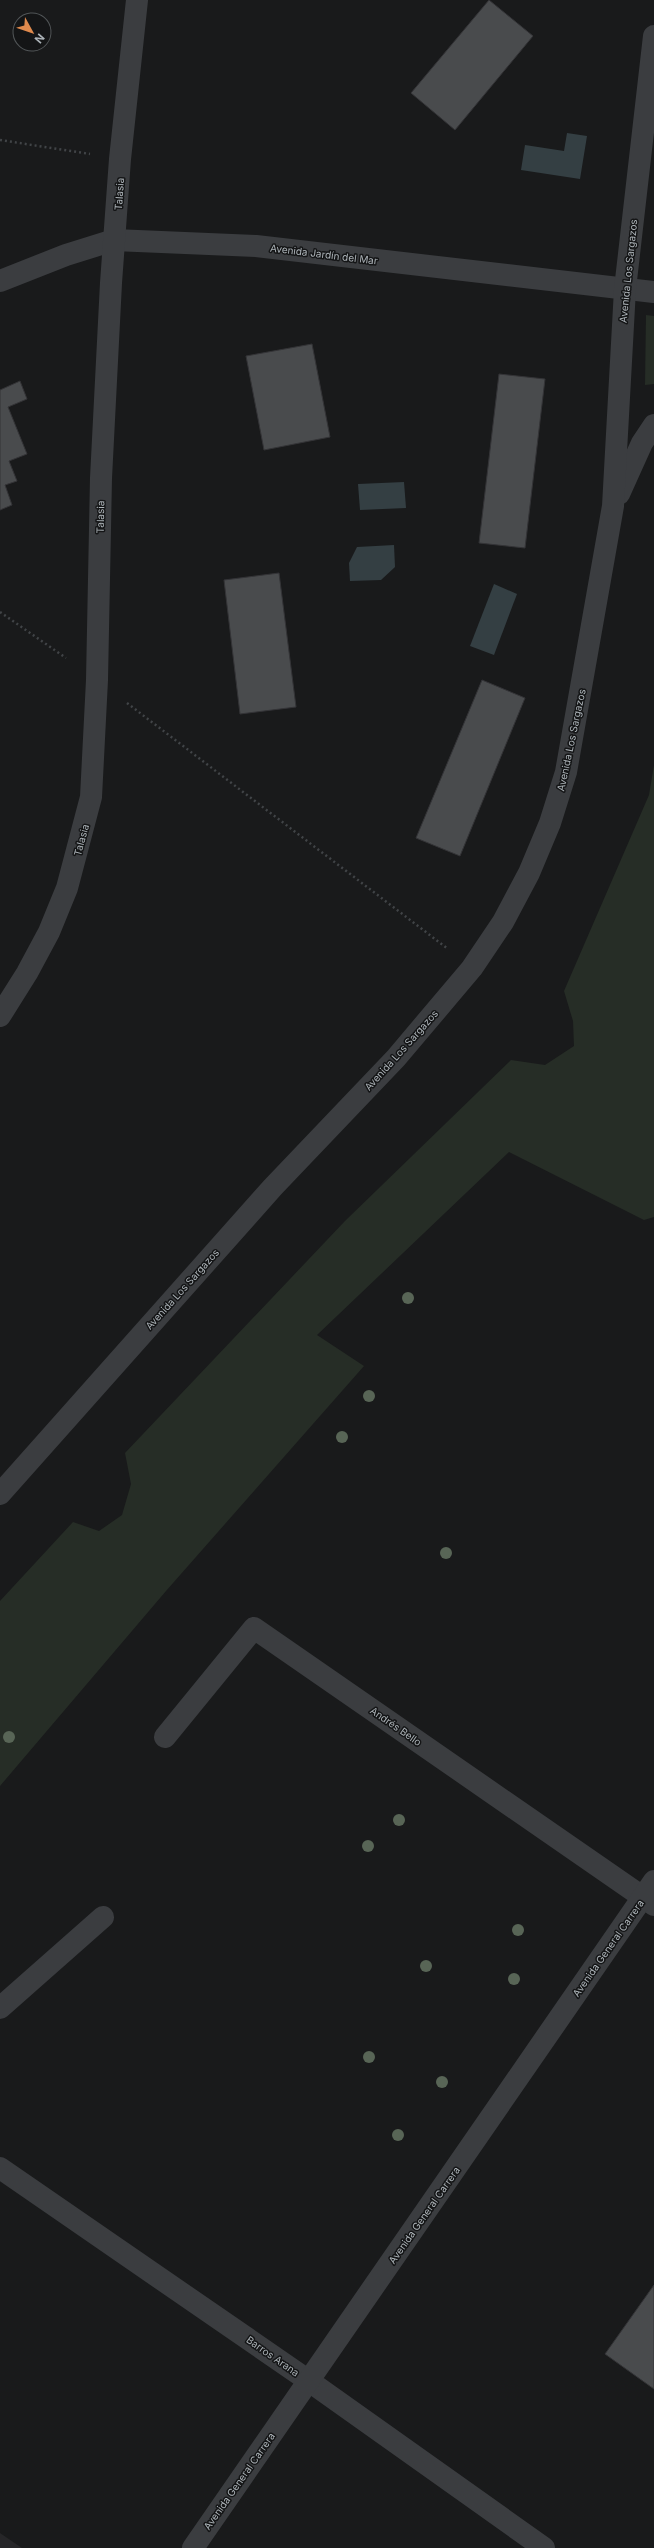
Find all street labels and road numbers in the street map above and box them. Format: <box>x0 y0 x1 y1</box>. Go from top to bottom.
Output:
street label: Talasia <box>112 177 126 211</box>
street label: Avenida Los Sargazos <box>617 219 639 323</box>
street label: Avenida Jardín del Mar <box>270 241 379 267</box>
street label: Talasia <box>94 501 106 533</box>
street label: Avenida Los Sargazos <box>554 688 588 792</box>
street label: Talasia <box>71 823 91 857</box>
street label: Avenida Los Sargazos <box>362 1007 440 1093</box>
street label: Avenida Los Sargazos <box>143 1246 221 1332</box>
street label: Andrés Bello <box>368 1704 424 1748</box>
street label: Avenida General Carrera <box>570 1897 646 1999</box>
street label: Avenida General Carrera <box>386 2164 462 2266</box>
street label: Barros Arana <box>244 2333 302 2379</box>
street label: Avenida General Carrera <box>201 2430 277 2532</box>

